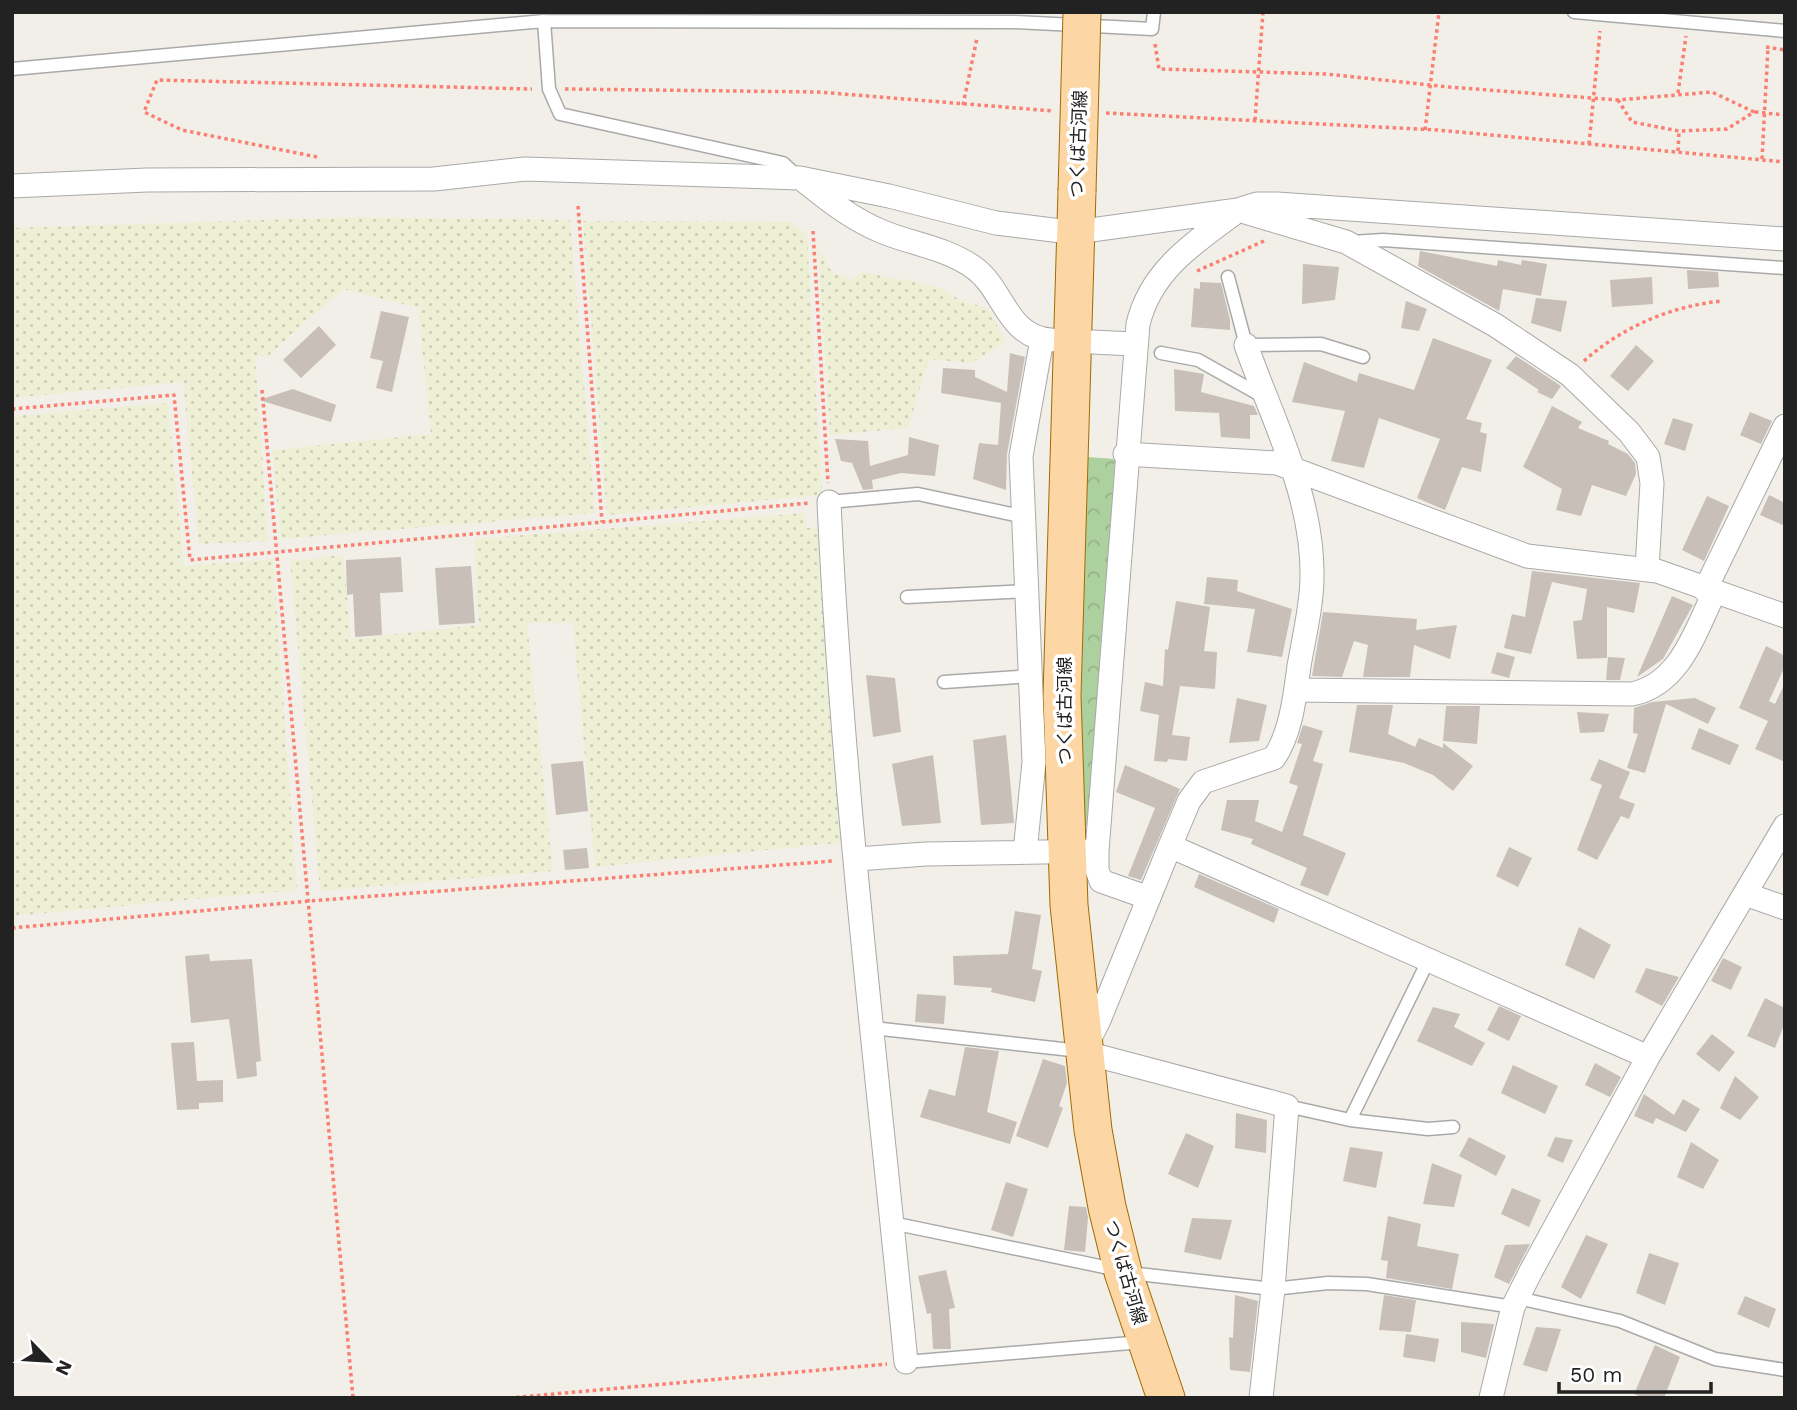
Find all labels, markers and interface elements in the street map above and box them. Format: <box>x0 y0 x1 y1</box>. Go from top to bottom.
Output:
street label: つくば古河線 <box>1066 90 1090 198</box>
street label: つくば古河線 <box>1054 657 1075 765</box>
street label: つくば古河線 <box>1101 1217 1151 1327</box>
north arrow <box>14 1326 84 1396</box>
scale bar <box>1559 1350 1711 1394</box>
text: N <box>51 1357 77 1379</box>
text: 50 m <box>1570 1362 1622 1387</box>

